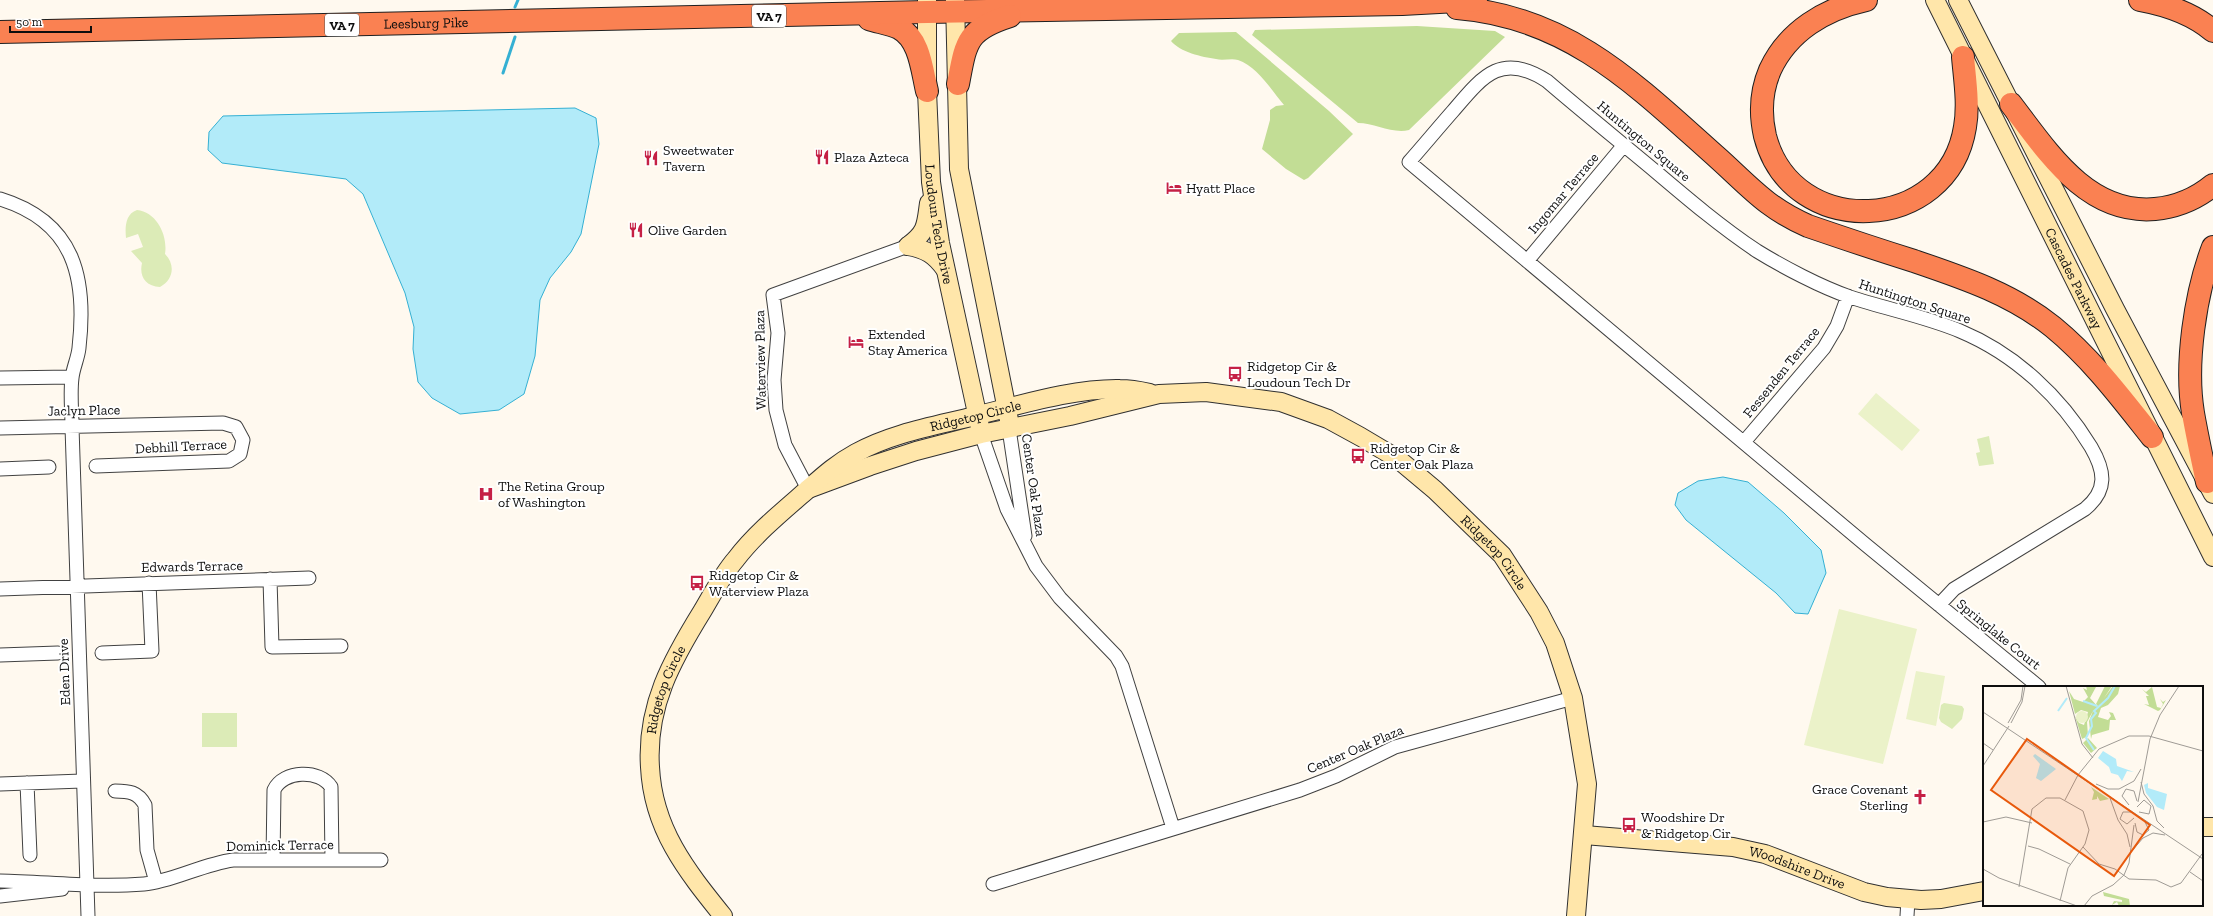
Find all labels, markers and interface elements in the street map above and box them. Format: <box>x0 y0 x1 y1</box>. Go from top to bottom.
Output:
road number: VA 7 <box>752 5 786 27</box>
scale bar <box>10 8 91 34</box>
road number: VA 7 <box>325 14 359 36</box>
street label: Leesburg Pike <box>383 14 469 33</box>
text: 50 m <box>16 15 43 29</box>
street label: Huntington Square <box>1594 97 1694 186</box>
place label: Sweetwater Tavern <box>663 142 735 175</box>
restaurant icon: Plaza Azteca <box>813 148 831 166</box>
restaurant icon: Sweetwater Tavern <box>642 149 660 167</box>
place label: Plaza Azteca <box>834 149 909 166</box>
street label: Ingomar Terrace <box>1524 149 1603 237</box>
street label: Loudoun Tech Drive <box>921 164 957 286</box>
hotel icon: Hyatt Place <box>1165 179 1183 197</box>
place label: Hyatt Place <box>1186 180 1256 197</box>
restaurant icon: Olive Garden <box>627 221 645 239</box>
place label: Olive Garden <box>648 222 727 239</box>
street label: Cascades Parkway <box>2041 225 2106 333</box>
street label: Huntington Square <box>1857 275 1973 328</box>
street label: Waterview Plaza <box>751 310 770 410</box>
street label: Fessenden Terrace <box>1739 323 1824 421</box>
place label: Extended Stay America <box>868 326 948 359</box>
hotel icon: Extended Stay America <box>847 333 865 351</box>
place label: Ridgetop Cir & Loudoun Tech Dr <box>1247 358 1351 391</box>
bus stop icon: Ridgetop Cir & Loudoun Tech Dr <box>1226 365 1244 383</box>
street label: Ridgetop Circle <box>928 396 1023 435</box>
street label: Jaclyn Place <box>48 401 121 420</box>
street label: Center Oak Plaza <box>1018 433 1049 538</box>
street label: Debhill Terrace <box>135 436 228 457</box>
place label: Ridgetop Cir & Center Oak Plaza <box>1370 440 1474 473</box>
bus stop icon: Ridgetop Cir & Center Oak Plaza <box>1349 447 1367 465</box>
place label: The Retina Group of Washington <box>498 478 605 511</box>
hospital icon: The Retina Group of Washington <box>477 485 495 503</box>
street label: Ridgetop Circle <box>1457 512 1530 593</box>
street label: Edwards Terrace <box>141 557 243 576</box>
place label: Ridgetop Cir & Waterview Plaza <box>709 567 809 600</box>
bus stop icon: Ridgetop Cir & Waterview Plaza <box>688 574 706 592</box>
street label: Springlake Court <box>1953 595 2045 674</box>
street label: Eden Drive <box>55 638 74 706</box>
street label: Ridgetop Circle <box>643 642 690 735</box>
inset map <box>1983 686 2203 906</box>
street label: Center Oak Plaza <box>1304 721 1406 777</box>
place label: Grace Covenant Sterling <box>1812 781 1909 814</box>
church icon: Grace Covenant Sterling <box>1911 788 1929 806</box>
place label: Woodshire Dr & Ridgetop Cir <box>1641 809 1731 842</box>
bus stop icon: Woodshire Dr & Ridgetop Cir <box>1620 816 1638 834</box>
street label: Dominick Terrace <box>226 836 334 855</box>
street label: Woodshire Drive <box>1748 843 1848 893</box>

